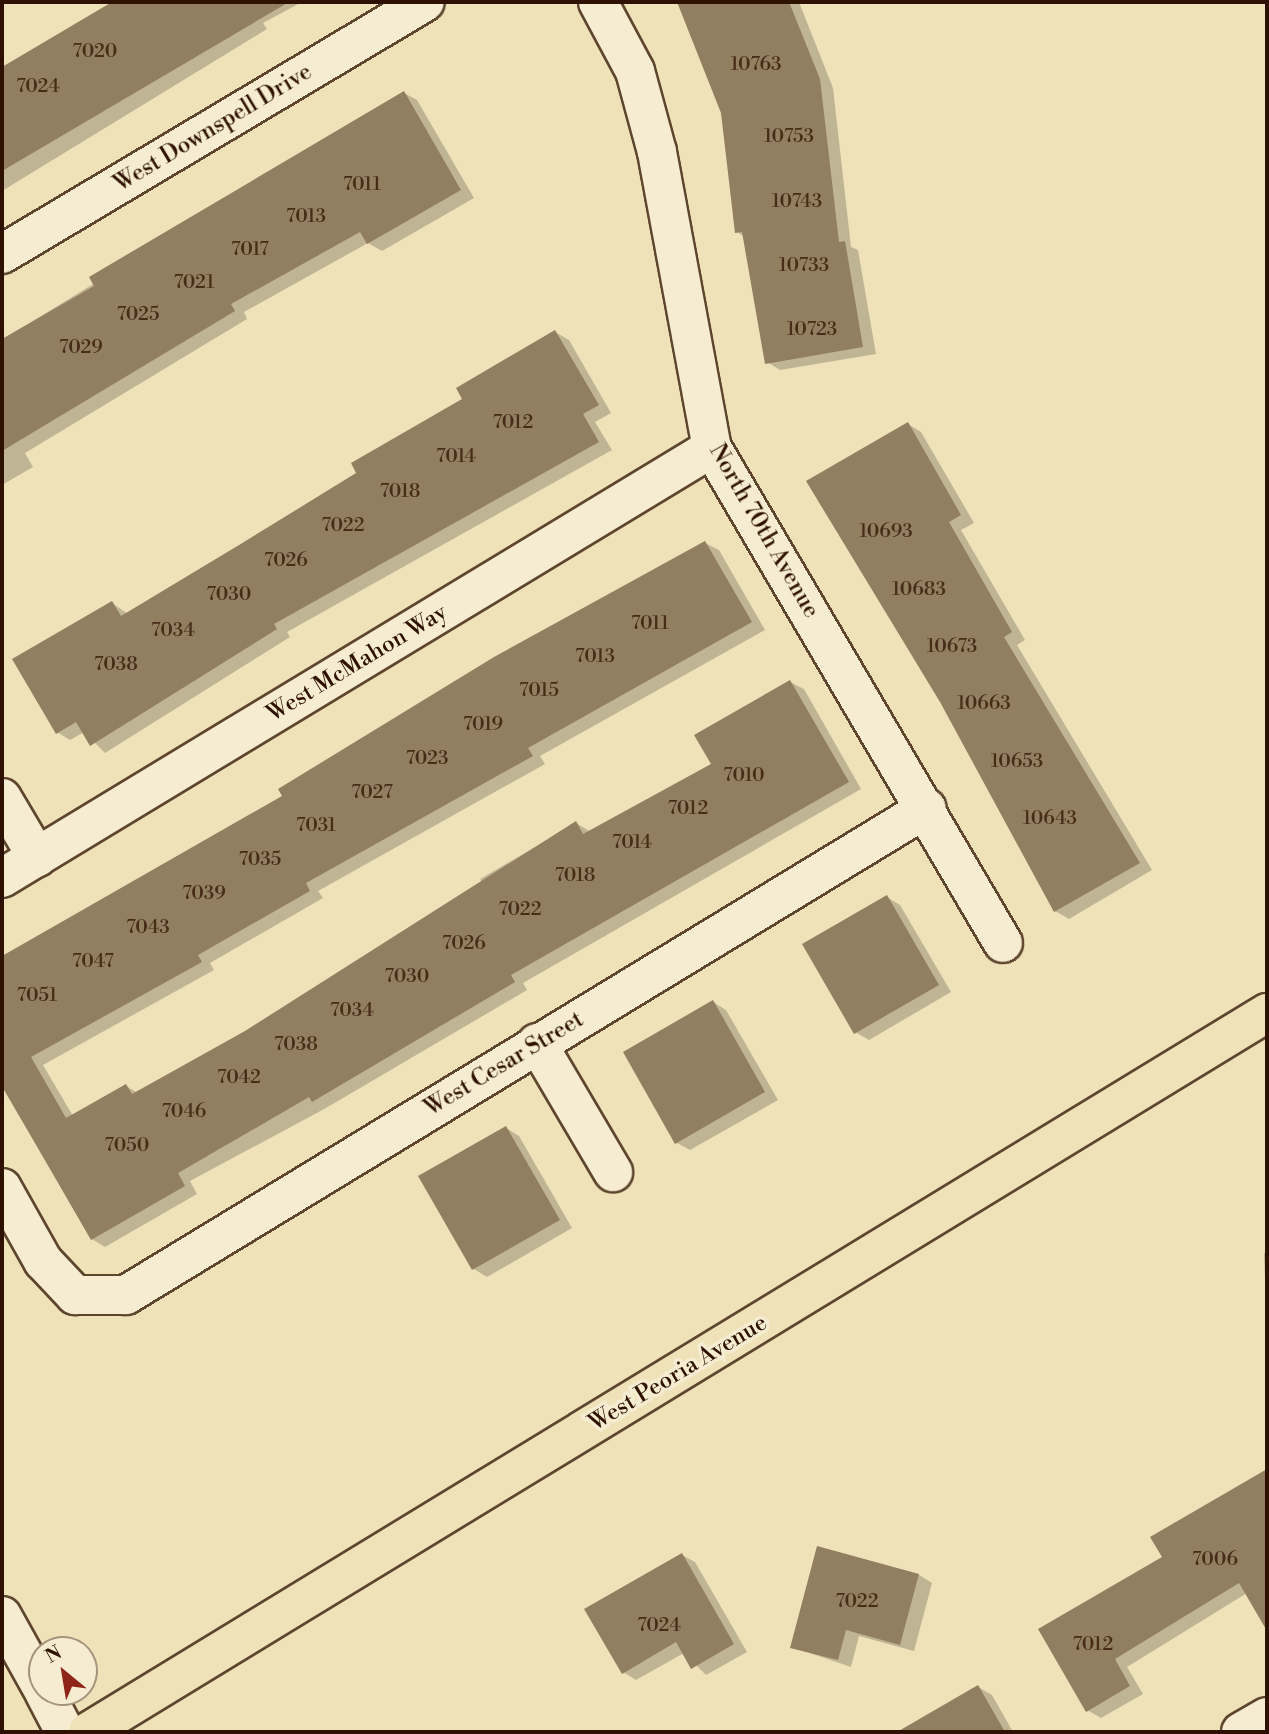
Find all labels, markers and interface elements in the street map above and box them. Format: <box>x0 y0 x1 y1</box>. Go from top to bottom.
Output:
house number: 7020 <box>73 41 117 63</box>
house number: 10763 <box>731 54 781 76</box>
street label: West Downspell Drive <box>109 58 317 198</box>
house number: 7024 <box>16 76 60 98</box>
house number: 10753 <box>764 126 814 148</box>
house number: 7011 <box>343 174 381 196</box>
house number: 10743 <box>772 191 822 213</box>
house number: 7013 <box>286 206 326 228</box>
house number: 7017 <box>231 239 269 261</box>
house number: 10733 <box>779 255 829 277</box>
house number: 7021 <box>174 272 214 294</box>
house number: 7025 <box>117 304 159 326</box>
house number: 10723 <box>787 319 837 341</box>
house number: 7029 <box>59 337 103 359</box>
house number: 7012 <box>493 412 533 434</box>
street label: North 70th Avenue <box>703 439 825 623</box>
house number: 7014 <box>436 446 476 468</box>
house number: 7018 <box>380 481 420 503</box>
house number: 7022 <box>321 515 365 537</box>
house number: 10693 <box>859 521 913 543</box>
house number: 7026 <box>264 550 308 572</box>
house number: 10683 <box>892 579 946 601</box>
house number: 7030 <box>207 584 251 606</box>
street label: West McMahon Way <box>262 598 452 728</box>
house number: 7011 <box>631 613 669 635</box>
house number: 7034 <box>151 620 195 642</box>
house number: 10673 <box>927 636 977 658</box>
house number: 7013 <box>575 646 615 668</box>
house number: 7038 <box>94 654 138 676</box>
house number: 7015 <box>519 680 559 702</box>
house number: 10663 <box>957 693 1011 715</box>
house number: 7019 <box>463 714 503 736</box>
house number: 7023 <box>406 748 448 770</box>
house number: 10653 <box>991 751 1043 773</box>
house number: 7010 <box>723 765 765 787</box>
house number: 7027 <box>351 782 393 804</box>
house number: 7012 <box>668 798 708 820</box>
house number: 10643 <box>1023 808 1077 830</box>
house number: 7031 <box>296 815 336 837</box>
house number: 7014 <box>612 832 652 854</box>
house number: 7035 <box>239 849 281 871</box>
house number: 7018 <box>555 865 595 887</box>
house number: 7039 <box>182 883 226 905</box>
house number: 7022 <box>498 899 542 921</box>
house number: 7043 <box>126 917 170 939</box>
house number: 7026 <box>442 933 486 955</box>
house number: 7047 <box>72 951 114 973</box>
house number: 7030 <box>385 966 429 988</box>
house number: 7051 <box>17 985 57 1007</box>
house number: 7034 <box>330 1000 374 1022</box>
street label: West Cesar Street <box>420 1006 588 1122</box>
house number: 7038 <box>274 1034 318 1056</box>
house number: 7042 <box>217 1067 261 1089</box>
house number: 7046 <box>162 1101 206 1123</box>
house number: 7050 <box>105 1135 149 1157</box>
street label: West Peoria Avenue <box>584 1309 772 1437</box>
house number: 7006 <box>1192 1549 1238 1571</box>
house number: 7022 <box>835 1591 879 1613</box>
house number: 7024 <box>637 1615 681 1637</box>
house number: 7012 <box>1073 1634 1113 1656</box>
north arrow <box>28 1636 98 1706</box>
text: N <box>41 1640 66 1669</box>

